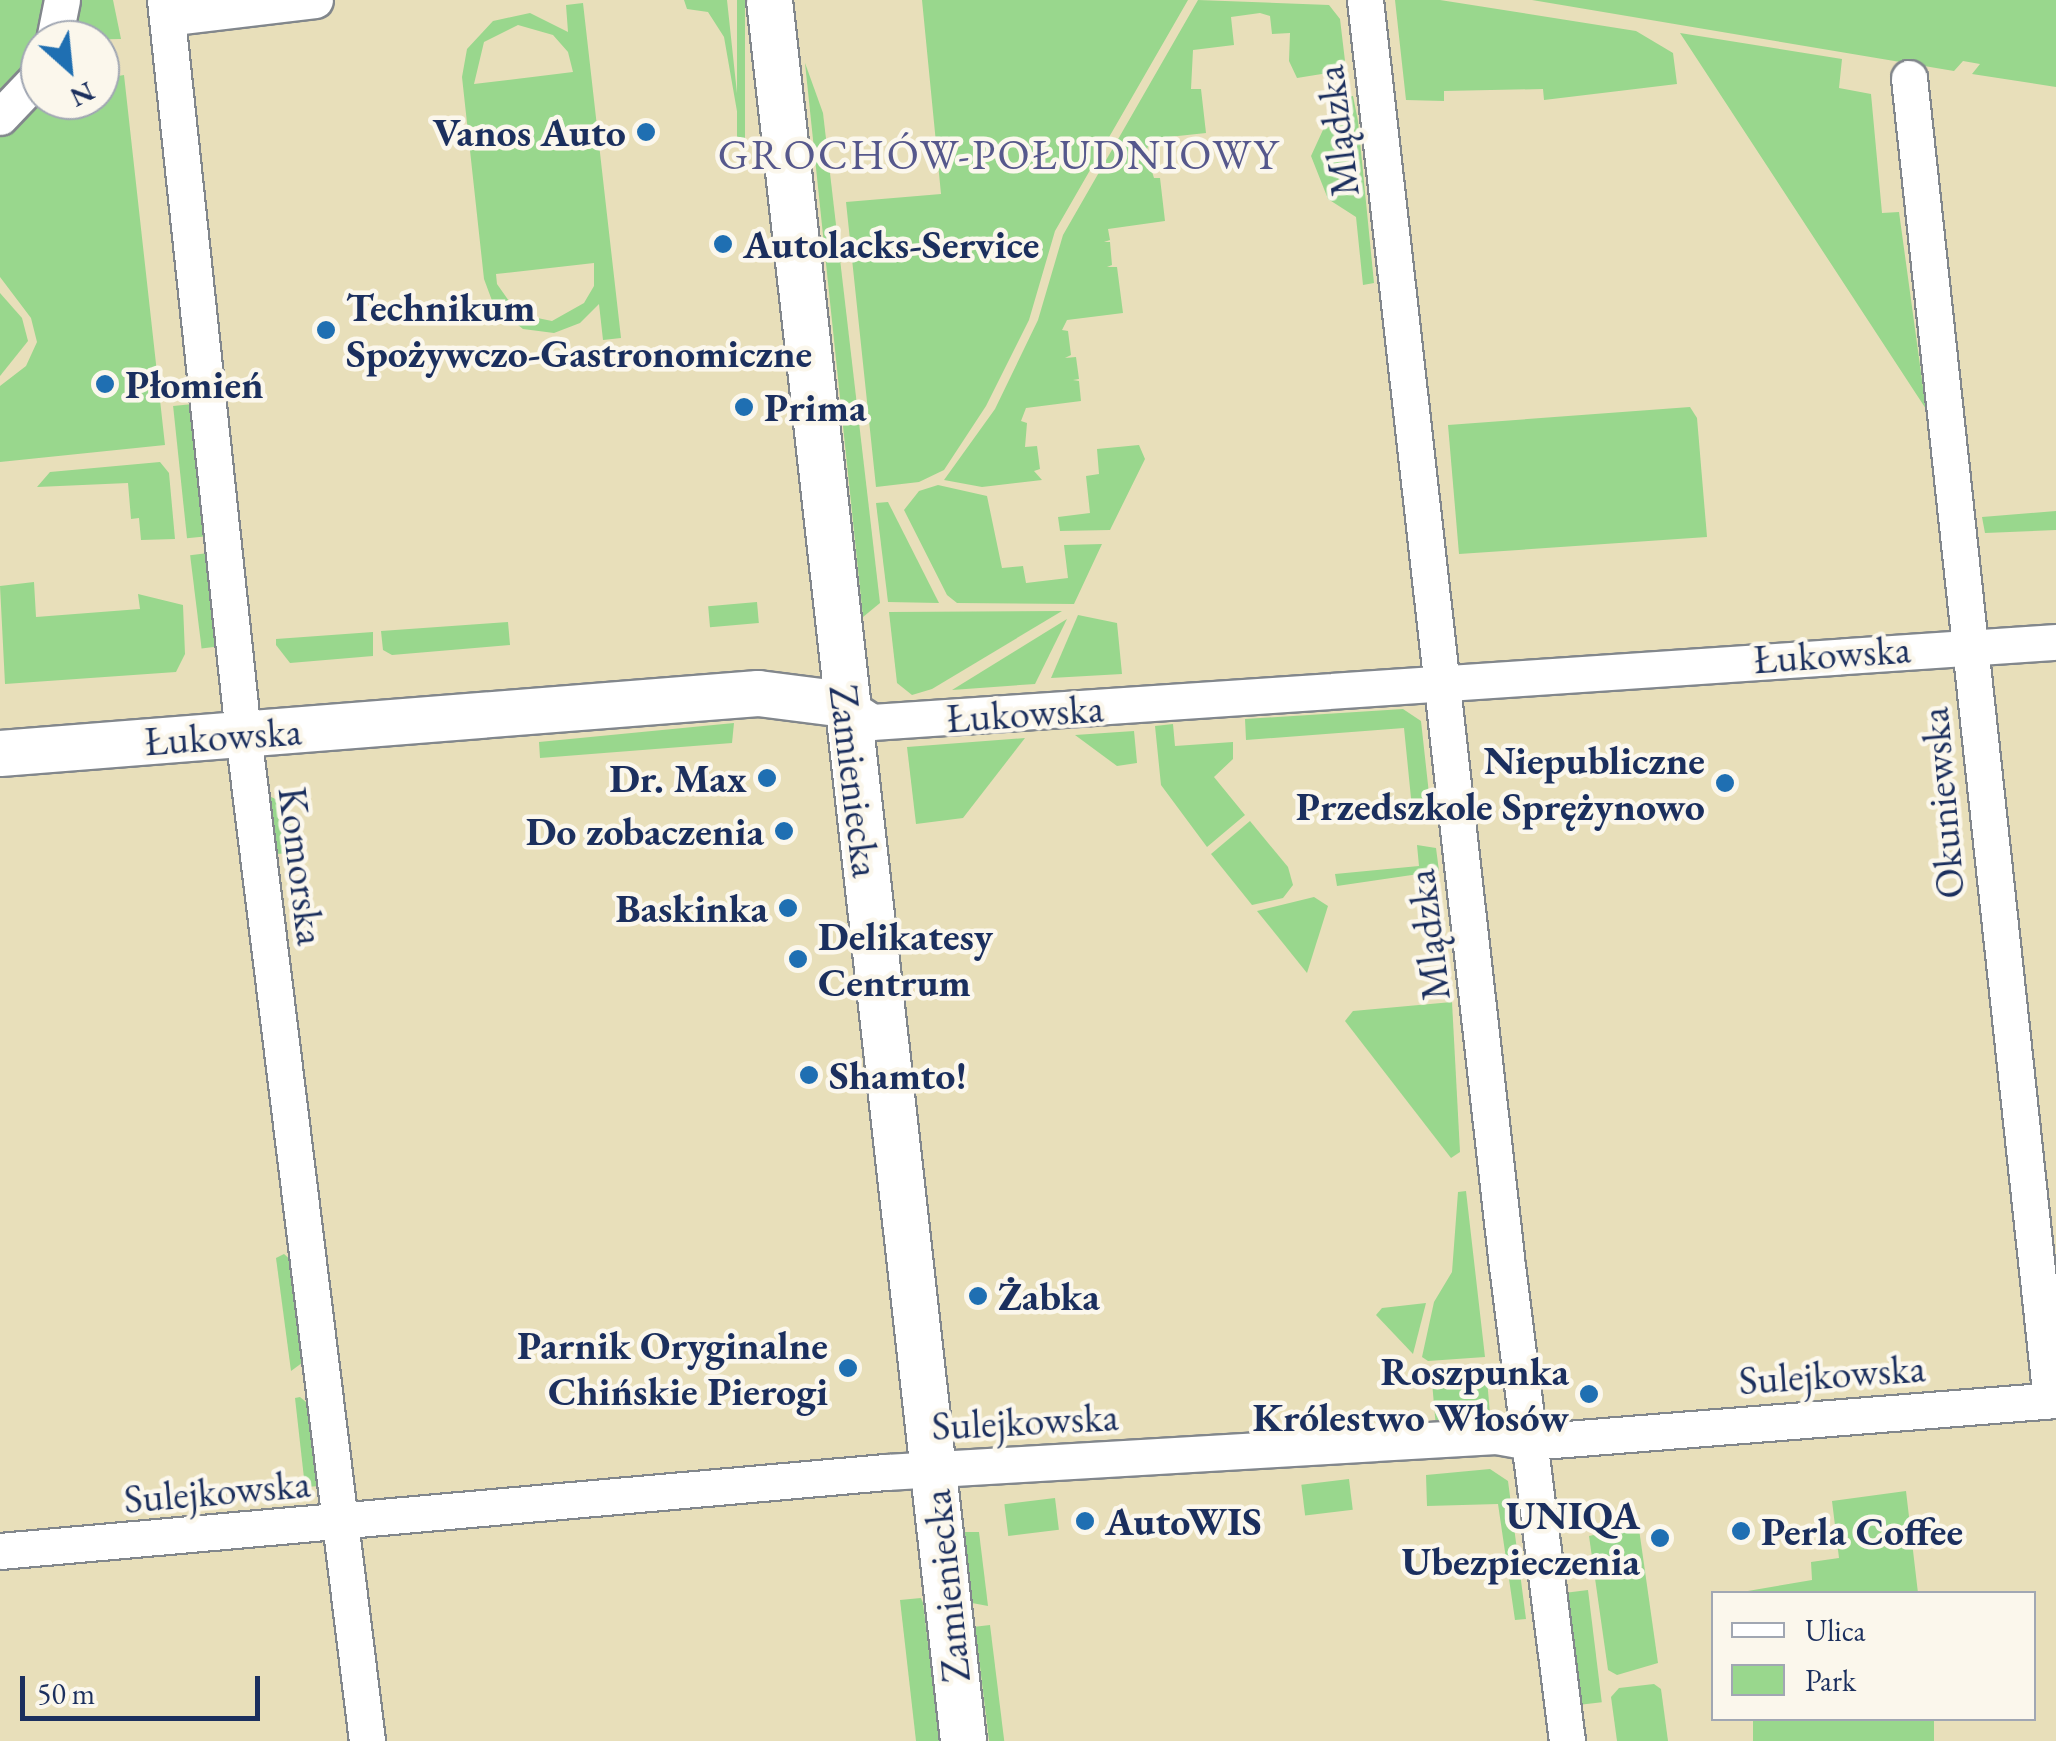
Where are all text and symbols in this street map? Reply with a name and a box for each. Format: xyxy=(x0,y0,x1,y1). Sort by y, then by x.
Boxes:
north arrow xyxy=(20,20,120,120)
street label: Mlądzka xyxy=(1305,63,1369,199)
text: N xyxy=(64,74,101,116)
place label: Vanos Auto xyxy=(432,108,626,156)
marker: Vanos Auto xyxy=(635,121,657,143)
district label: GROCHÓW-POŁUDNIOWY xyxy=(718,130,1280,180)
place label: Autolacks-Service xyxy=(743,220,1039,268)
marker: Autolacks-Service xyxy=(712,233,734,255)
place label: Technikum Spożywczo-Gastronomiczne xyxy=(346,283,812,377)
marker: Technikum Spożywczo-Gastronomiczne xyxy=(315,319,337,341)
place label: Płomień xyxy=(125,360,264,408)
marker: Płomień xyxy=(94,373,116,395)
place label: Prima xyxy=(764,383,866,431)
marker: Prima xyxy=(733,396,755,418)
street label: Łukowska xyxy=(1752,625,1912,683)
street label: Zamieniecka xyxy=(819,682,891,880)
street label: Łukowska xyxy=(945,684,1105,742)
street label: Okuniewska xyxy=(1910,705,1974,901)
street label: Łukowska xyxy=(143,707,303,765)
place label: Niepubliczne Przedszkole Sprężynowo xyxy=(1296,736,1705,830)
place label: Dr. Max xyxy=(609,754,747,802)
marker: Dr. Max xyxy=(756,767,778,789)
marker: Niepubliczne Przedszkole Sprężynowo xyxy=(1714,772,1736,794)
street label: Komorska xyxy=(268,784,336,948)
place label: Do zobaczenia xyxy=(526,807,764,855)
marker: Do zobaczenia xyxy=(773,820,795,842)
street label: Mlądzka xyxy=(1396,867,1460,1003)
place label: Baskinka xyxy=(615,884,768,932)
marker: Baskinka xyxy=(777,897,799,919)
place label: Delikatesy Centrum xyxy=(818,912,993,1006)
marker: Delikatesy Centrum xyxy=(787,948,809,970)
place label: Shamto! xyxy=(829,1051,967,1099)
marker: Shamto! xyxy=(798,1064,820,1086)
place label: Żabka xyxy=(998,1272,1100,1320)
marker: Żabka xyxy=(967,1285,989,1307)
place label: Parnik Oryginalne Chińskie Pierogi xyxy=(517,1321,828,1415)
street label: Sulejkowska xyxy=(1737,1344,1927,1404)
place label: Roszpunka Królestwo Włosów xyxy=(1253,1347,1569,1441)
marker: Parnik Oryginalne Chińskie Pierogi xyxy=(837,1357,859,1379)
marker: Roszpunka Królestwo Włosów xyxy=(1578,1383,1600,1405)
street label: Sulejkowska xyxy=(930,1392,1120,1450)
street label: Sulejkowska xyxy=(122,1459,312,1523)
street label: Zamieniecka xyxy=(912,1487,980,1685)
place label: UNIQA Ubezpieczenia xyxy=(1402,1491,1640,1585)
place label: AutoWIS xyxy=(1105,1497,1262,1545)
place label: Perla Coffee xyxy=(1761,1507,1963,1555)
marker: AutoWIS xyxy=(1074,1510,1096,1532)
marker: Perla Coffee xyxy=(1730,1520,1752,1542)
marker: UNIQA Ubezpieczenia xyxy=(1649,1527,1671,1549)
legend xyxy=(1711,1591,2036,1721)
text: Ulica xyxy=(1805,1611,1865,1650)
scale bar xyxy=(25,1656,265,1718)
text: Park xyxy=(1805,1661,1856,1700)
text: 50 m xyxy=(37,1674,95,1713)

